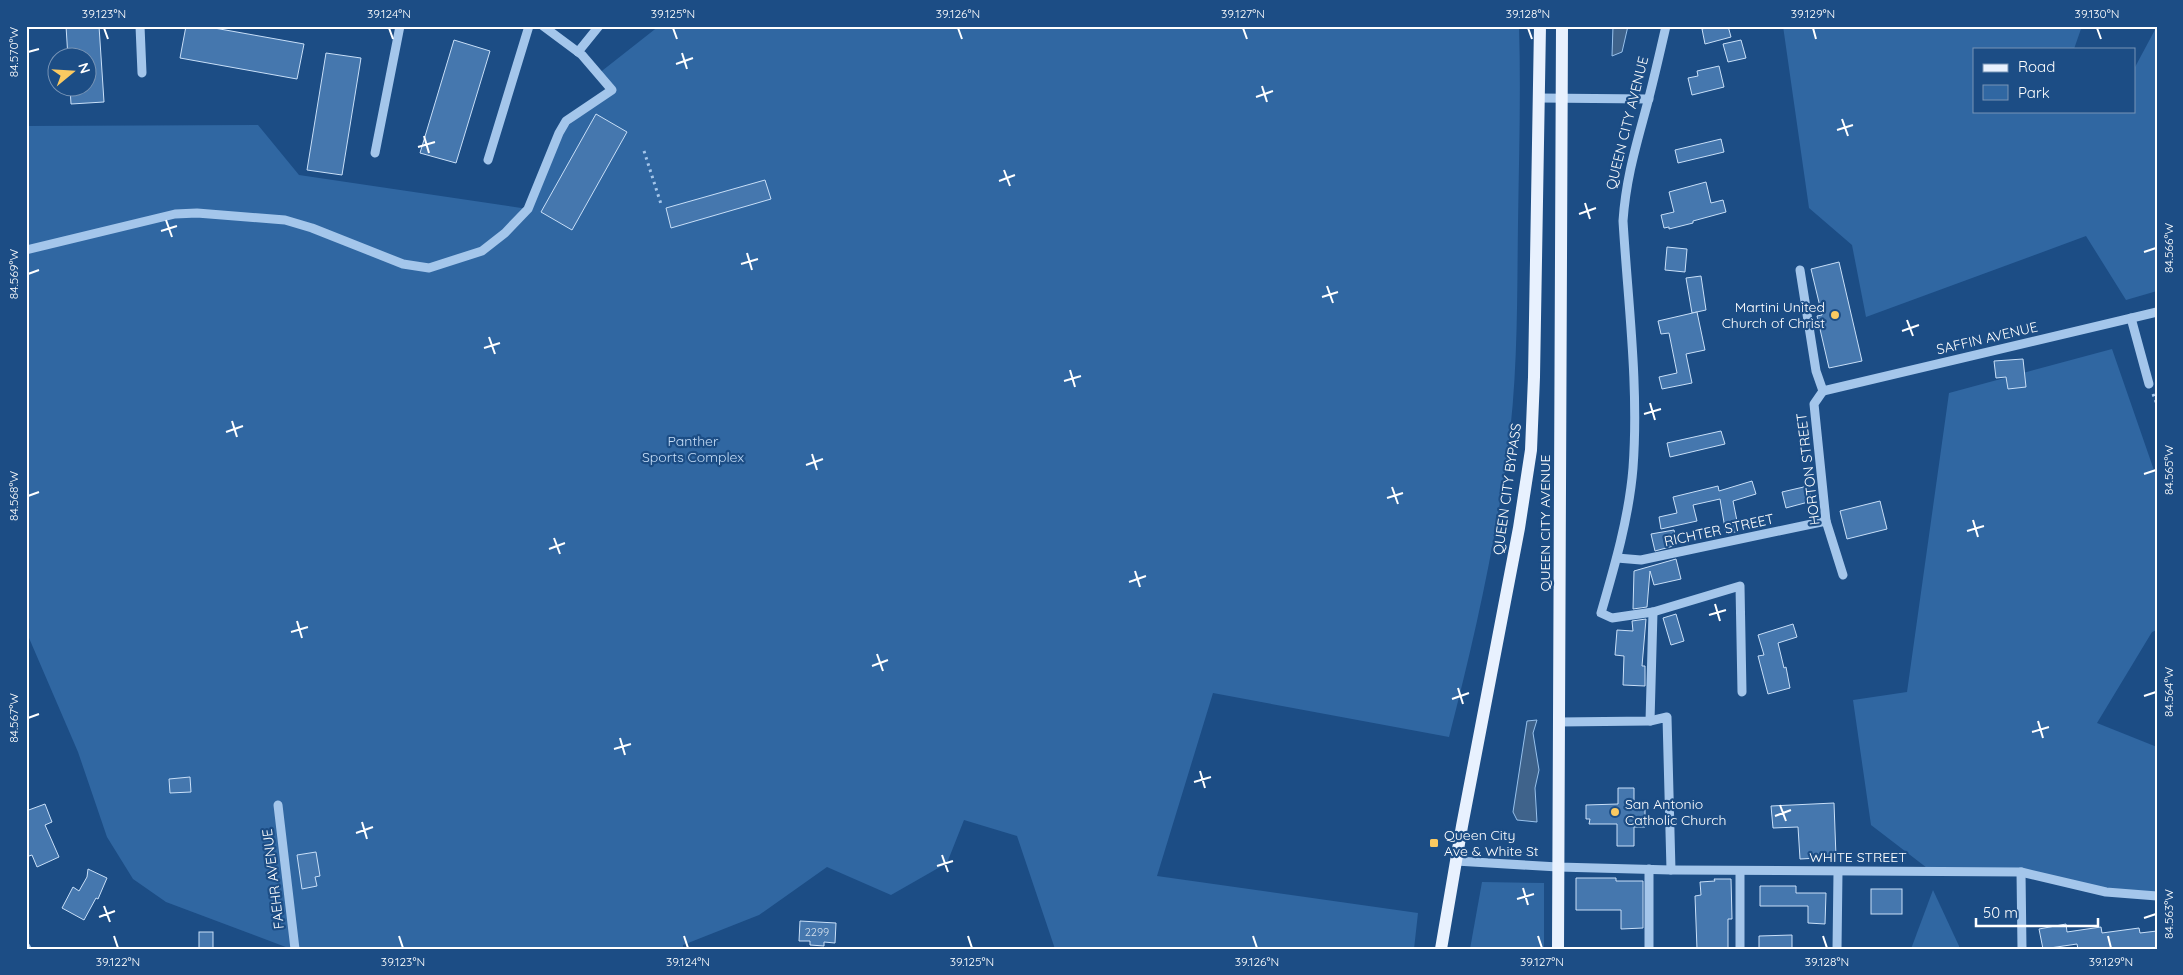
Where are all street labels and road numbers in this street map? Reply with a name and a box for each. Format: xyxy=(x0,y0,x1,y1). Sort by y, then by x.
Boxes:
street label: QUEEN CITY AVENUE xyxy=(1602,54,1652,192)
street label: SAFFIN AVENUE xyxy=(1935,318,2039,358)
street label: HORTON STREET xyxy=(1792,412,1824,526)
street label: QUEEN CITY BYPASS xyxy=(1489,422,1525,556)
street label: QUEEN CITY AVENUE xyxy=(1536,455,1554,591)
street label: RICHTER STREET xyxy=(1662,510,1776,550)
street label: FAEHR AVENUE xyxy=(258,828,288,930)
street label: WHITE STREET xyxy=(1809,848,1907,866)

